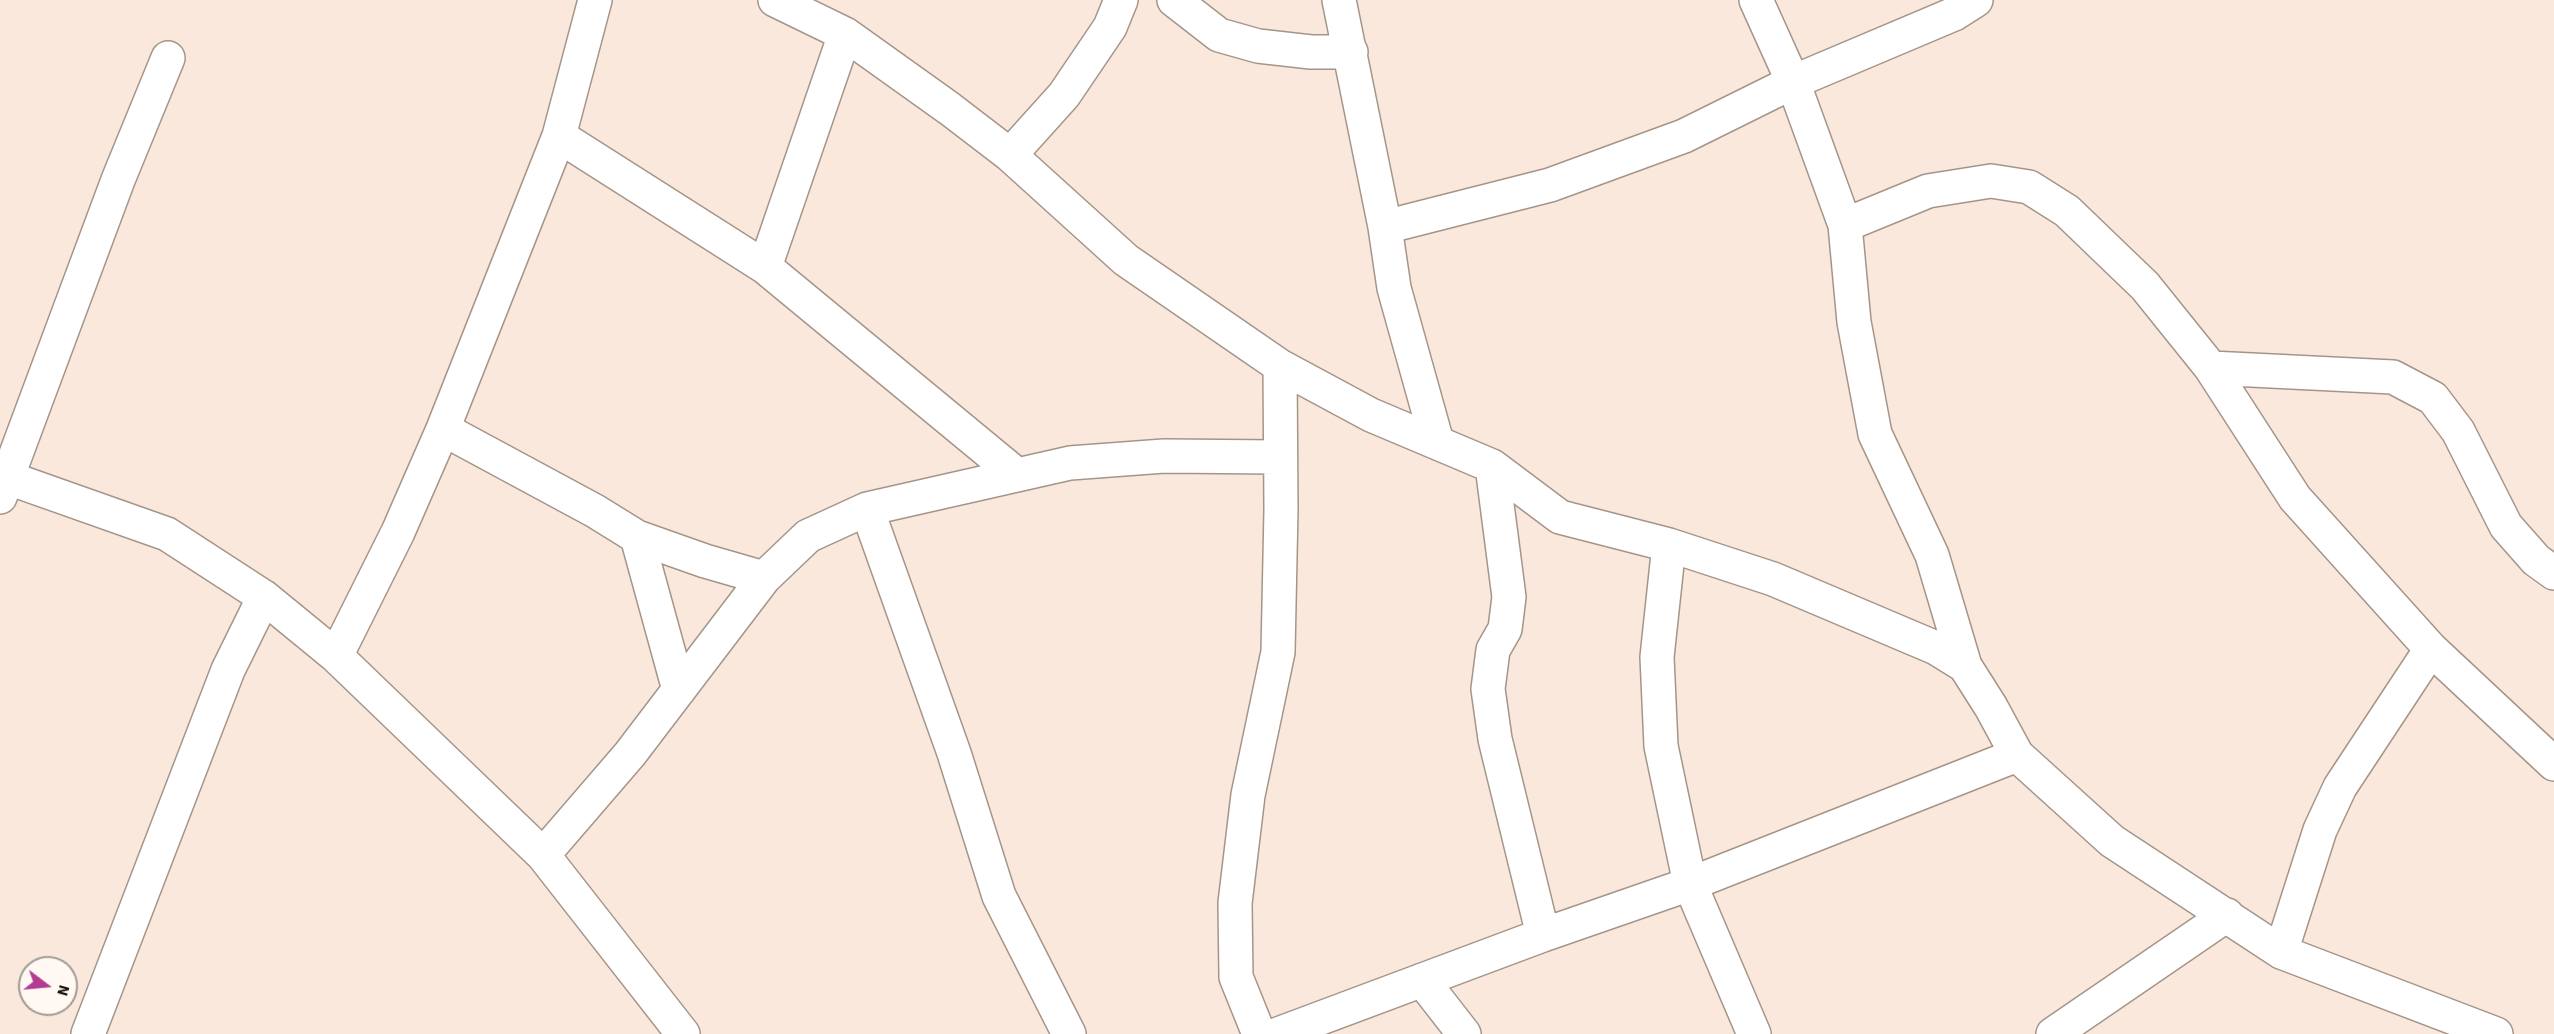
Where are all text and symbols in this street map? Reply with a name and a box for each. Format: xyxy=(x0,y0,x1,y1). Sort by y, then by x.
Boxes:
north arrow xyxy=(18,956,78,1016)
text: N xyxy=(51,982,75,999)

